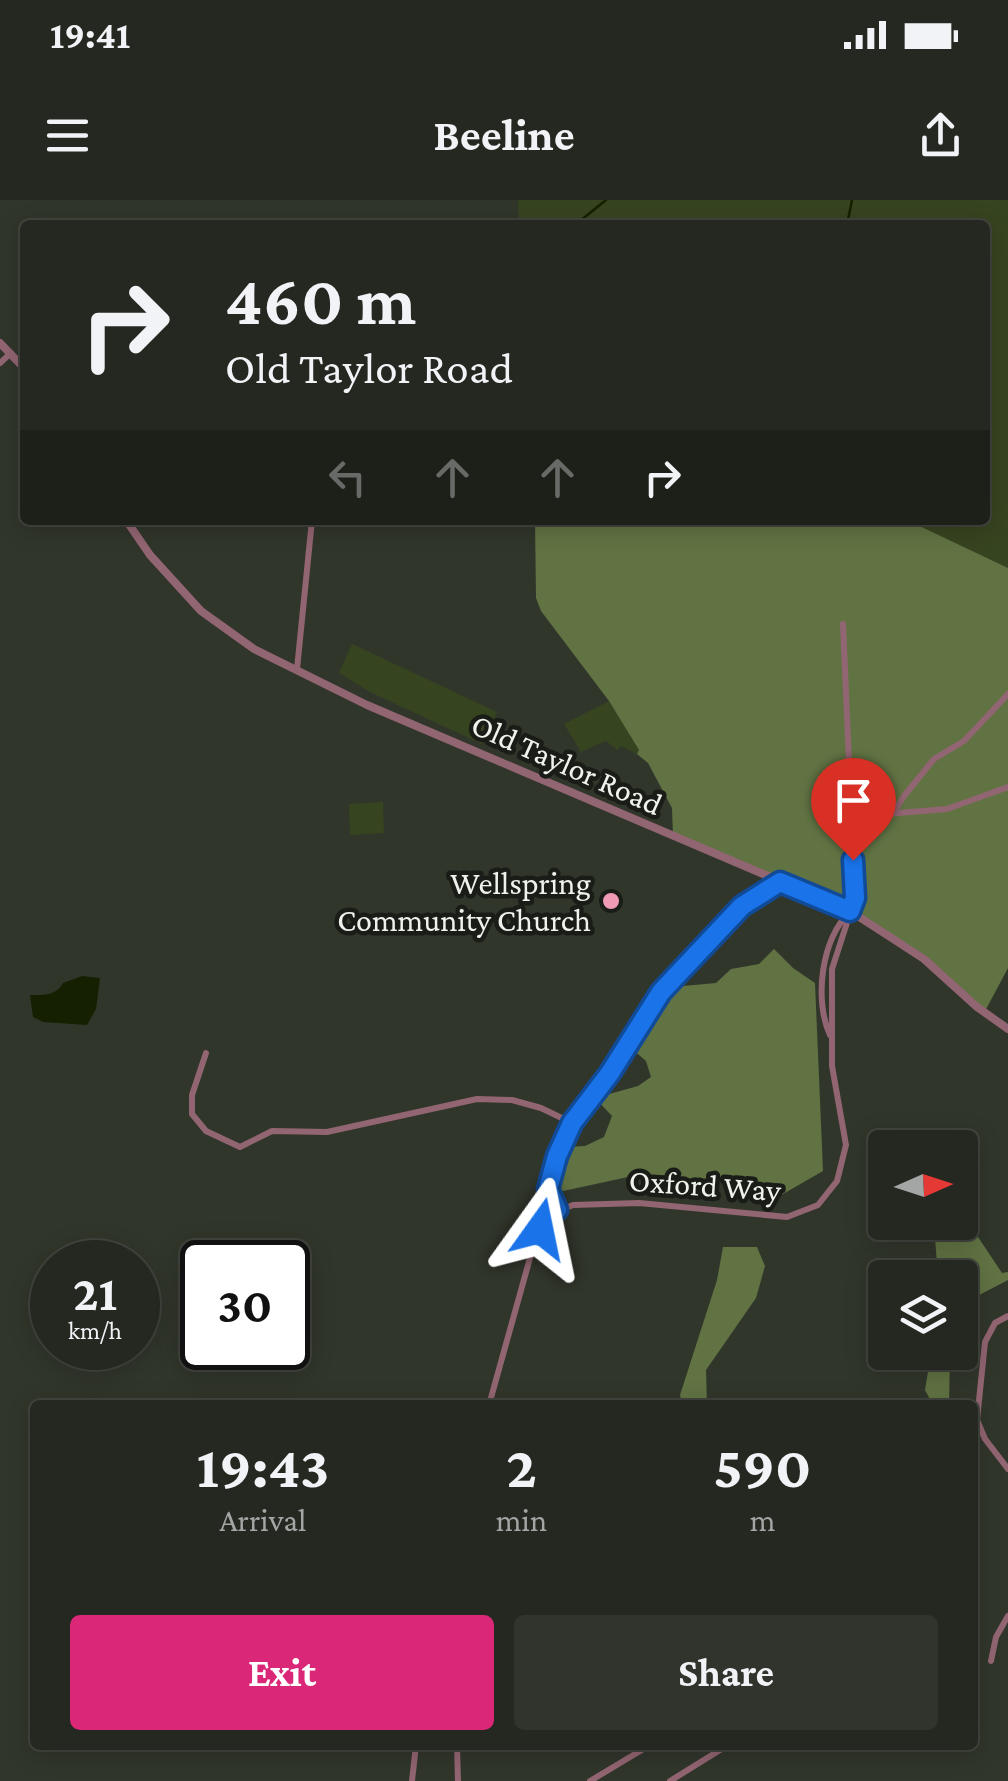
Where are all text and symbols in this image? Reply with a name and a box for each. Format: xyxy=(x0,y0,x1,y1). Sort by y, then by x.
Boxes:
text: 19:41 xyxy=(50,14,130,56)
icon: menu xyxy=(40,108,95,163)
icon: share xyxy=(913,108,968,163)
text: Beeline xyxy=(433,110,575,160)
icon: right xyxy=(60,260,190,390)
text: 460 m xyxy=(225,261,416,339)
text: Old Taylor Road xyxy=(225,343,513,393)
icon: left xyxy=(320,450,375,505)
icon: ahead xyxy=(425,450,480,505)
icon: ahead xyxy=(530,450,585,505)
icon: right xyxy=(635,450,690,505)
street label: Old Taylor Road xyxy=(466,706,668,822)
pin xyxy=(811,758,896,861)
icon: arrive xyxy=(826,773,881,828)
place label: Wellspring Community Church xyxy=(337,865,591,938)
marker: Wellspring Community Church xyxy=(600,890,622,912)
north arrow xyxy=(868,1130,978,1240)
map controls xyxy=(868,1130,978,1370)
street label: Oxford Way xyxy=(628,1162,783,1208)
position arrow xyxy=(488,1177,592,1281)
speed limit sign: 30 xyxy=(180,1240,310,1370)
button: layers xyxy=(868,1260,978,1370)
text: 21 xyxy=(73,1265,117,1321)
text: km/h xyxy=(68,1317,122,1344)
text: 19:43 xyxy=(196,1433,329,1500)
text: 2 xyxy=(506,1433,537,1500)
text: 590 xyxy=(714,1433,812,1500)
text: Arrival xyxy=(219,1502,306,1538)
text: min xyxy=(496,1502,547,1538)
text: m xyxy=(750,1502,775,1538)
button: Exit xyxy=(70,1615,494,1730)
button: Share xyxy=(514,1615,938,1730)

